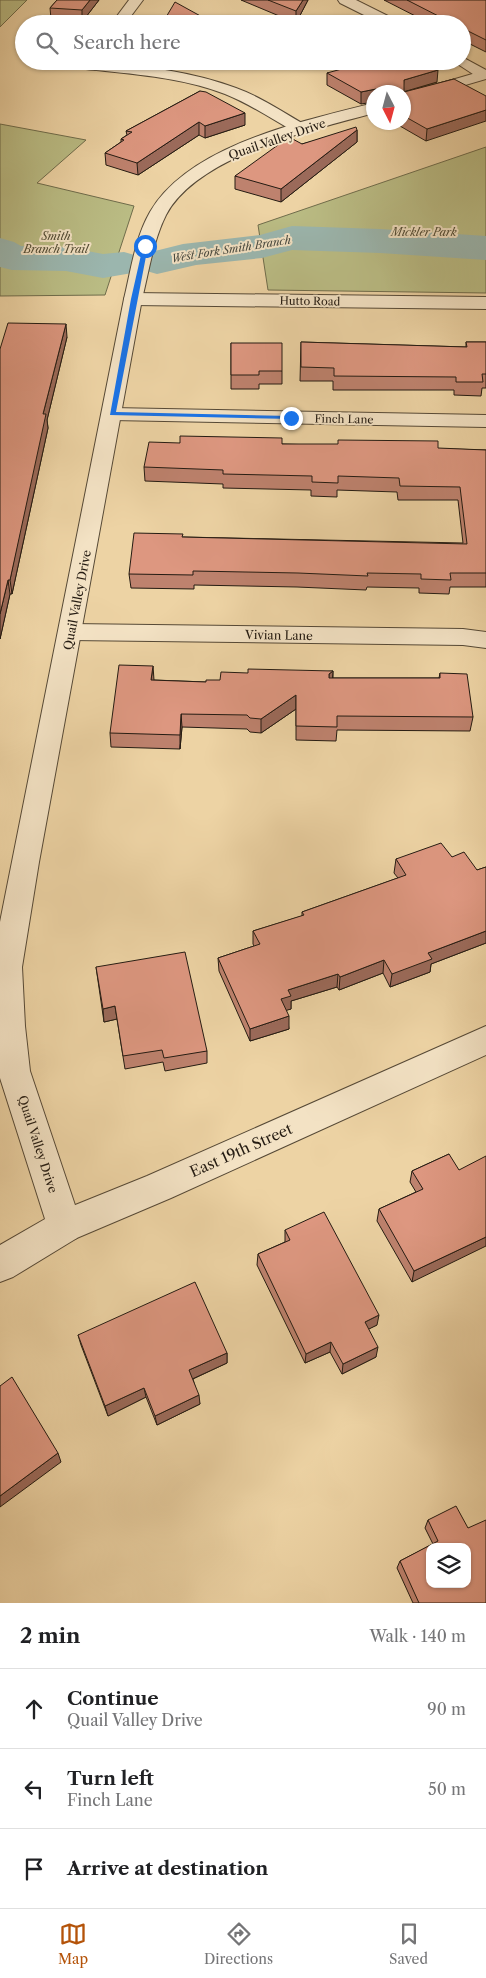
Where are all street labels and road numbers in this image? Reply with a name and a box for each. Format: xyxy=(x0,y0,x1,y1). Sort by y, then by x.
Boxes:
street label: Quail Valley Drive xyxy=(226,115,328,163)
street label: Hutto Road xyxy=(280,293,341,309)
street label: Finch Lane xyxy=(314,411,374,427)
street label: Quail Valley Drive xyxy=(60,548,94,651)
street label: Vivian Lane xyxy=(244,627,313,643)
street label: Quail Valley Drive xyxy=(15,1093,61,1195)
street label: East 19th Street xyxy=(187,1119,296,1181)

